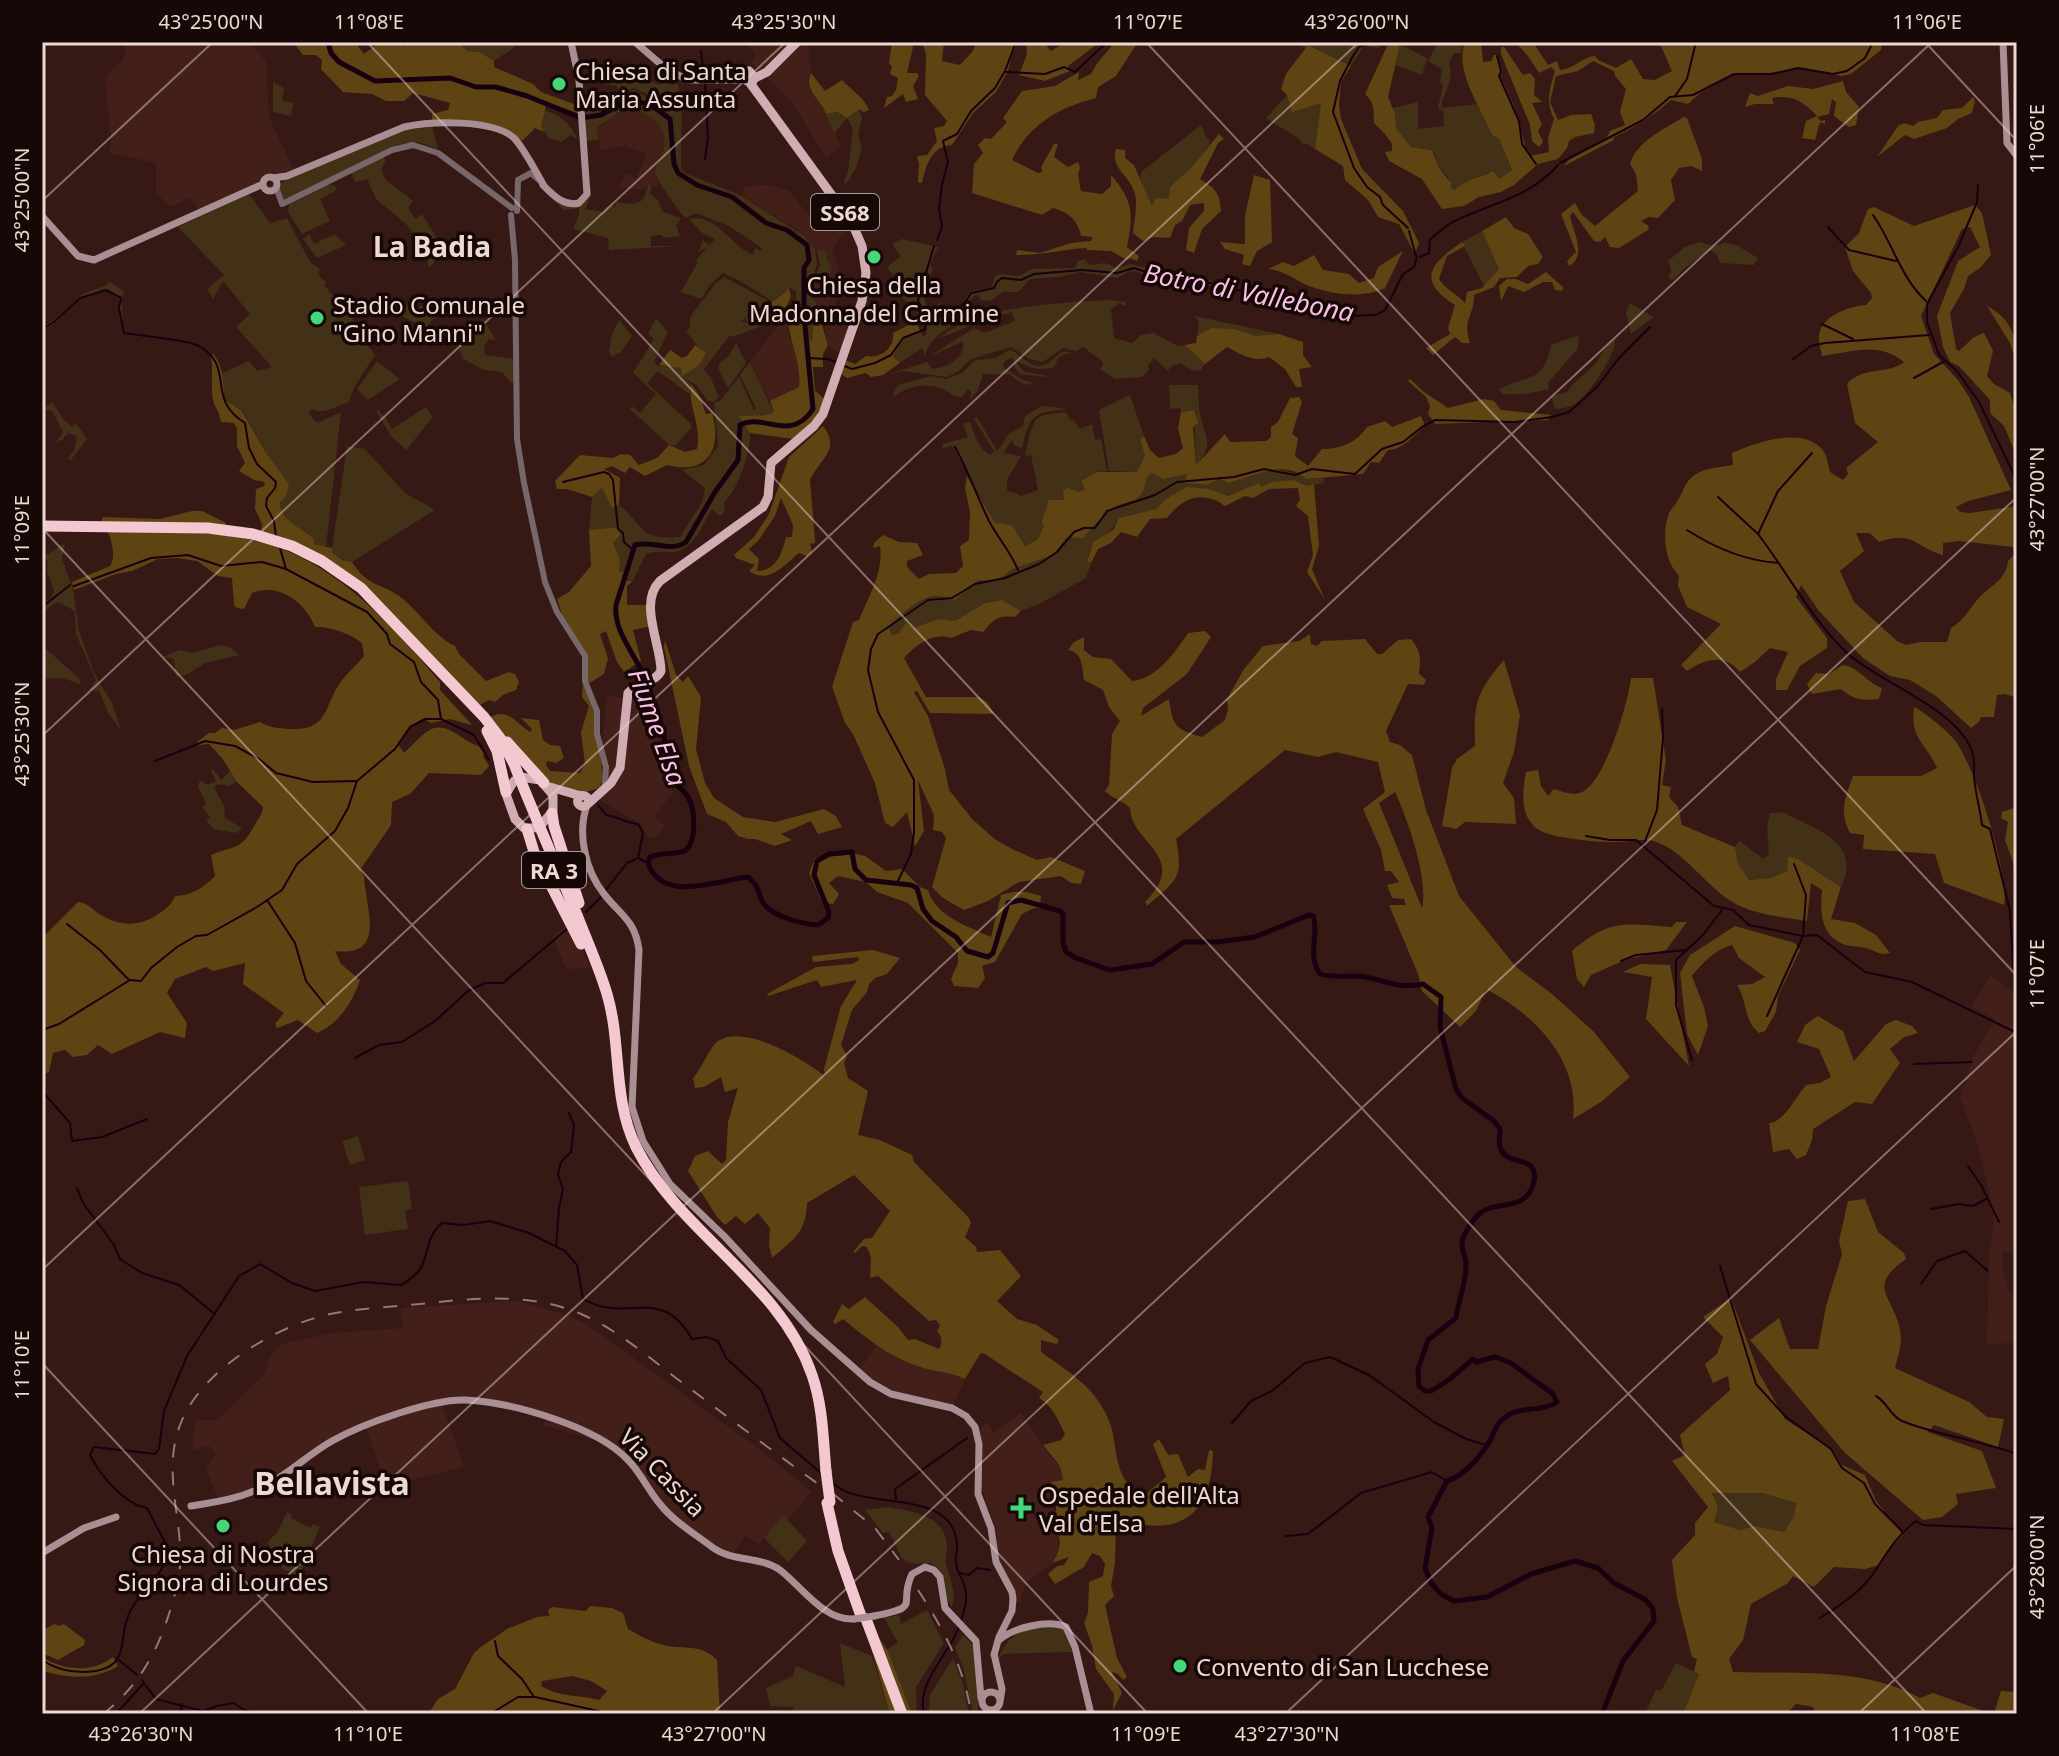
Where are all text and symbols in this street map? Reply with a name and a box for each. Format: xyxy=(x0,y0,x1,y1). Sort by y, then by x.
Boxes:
text: 43°25'00"N xyxy=(158,8,264,35)
text: 11°08'E xyxy=(334,8,404,35)
text: 43°25'30"N xyxy=(731,8,837,35)
text: 11°07'E xyxy=(1113,8,1183,35)
text: 43°26'00"N xyxy=(1304,8,1410,35)
text: 11°06'E xyxy=(1892,8,1962,35)
place label: Chiesa di Santa Maria Assunta xyxy=(575,54,747,115)
marker: Chiesa di Santa Maria Assunta xyxy=(550,75,568,93)
text: 11°06'E xyxy=(2023,104,2050,174)
text: 43°25'00"N xyxy=(8,147,35,253)
road number: SS68 xyxy=(811,194,879,230)
district label: La Badia xyxy=(373,227,491,265)
marker: Chiesa della Madonna del Carmine xyxy=(865,248,883,266)
water label: Botro di Vallebona xyxy=(1141,254,1357,330)
place label: Chiesa della Madonna del Carmine xyxy=(749,268,999,329)
place label: Stadio Comunale "Gino Manni" xyxy=(333,288,525,349)
marker: Stadio Comunale "Gino Manni" xyxy=(308,309,326,327)
text: 43°27'00"N xyxy=(2023,446,2050,552)
text: 11°09'E xyxy=(8,495,35,565)
water label: Fiume Elsa xyxy=(620,663,696,791)
text: 43°25'30"N xyxy=(8,681,35,787)
road number: RA 3 xyxy=(522,852,586,888)
text: 11°07'E xyxy=(2023,939,2050,1009)
text: 11°10'E xyxy=(8,1330,35,1400)
street label: Via Cassia xyxy=(612,1420,714,1524)
district label: Bellavista xyxy=(254,1461,410,1504)
place label: Ospedale dell'Alta Val d'Elsa xyxy=(1039,1478,1240,1539)
marker: Ospedale dell'Alta Val d'Elsa xyxy=(1010,1497,1032,1519)
text: 43°28'00"N xyxy=(2023,1514,2050,1620)
marker: Chiesa di Nostra Signora di Lourdes xyxy=(214,1517,232,1535)
place label: Chiesa di Nostra Signora di Lourdes xyxy=(118,1537,328,1598)
place label: Convento di San Lucchese xyxy=(1196,1650,1489,1683)
marker: Convento di San Lucchese xyxy=(1171,1657,1189,1675)
text: 43°26'30"N xyxy=(88,1720,194,1747)
text: 11°10'E xyxy=(333,1720,403,1747)
text: 43°27'00"N xyxy=(661,1720,767,1747)
text: 11°09'E xyxy=(1111,1720,1181,1747)
text: 43°27'30"N xyxy=(1234,1720,1340,1747)
text: 11°08'E xyxy=(1890,1720,1960,1747)

